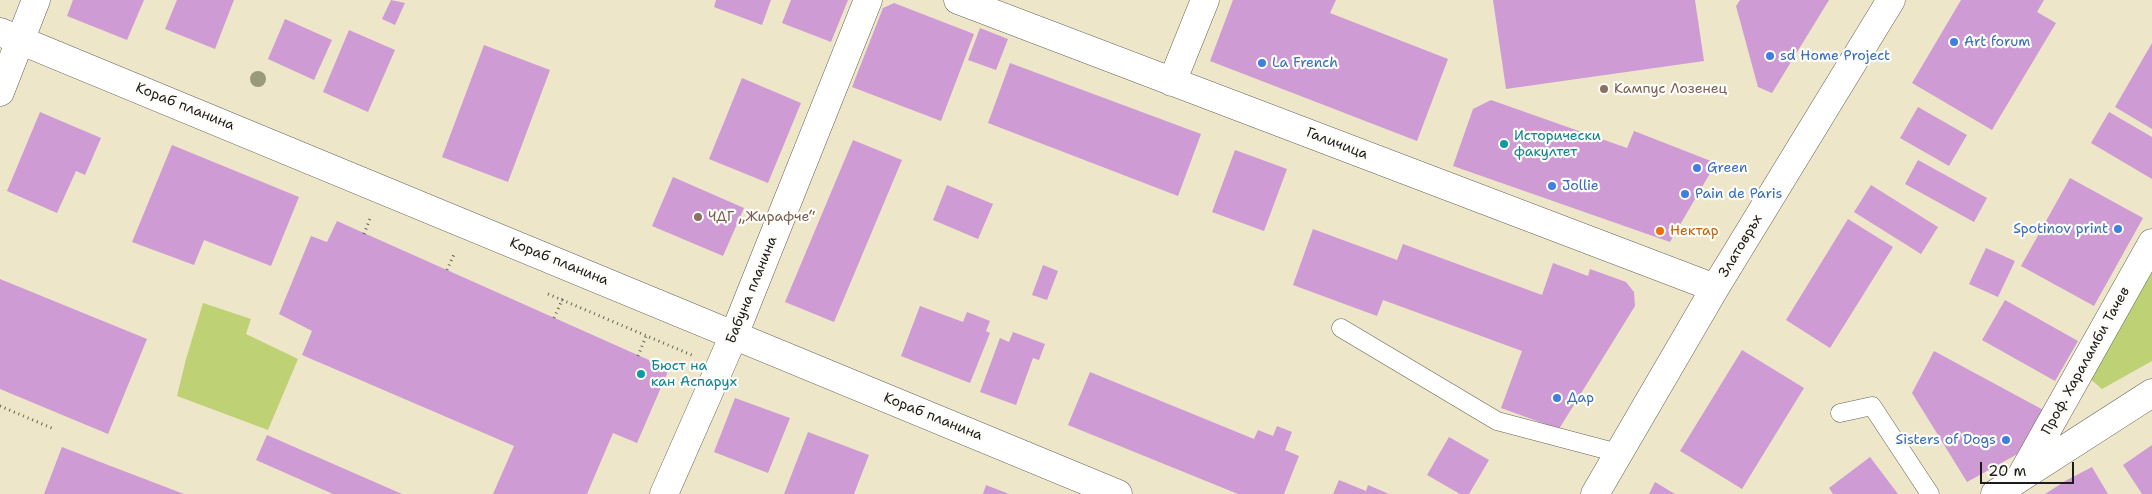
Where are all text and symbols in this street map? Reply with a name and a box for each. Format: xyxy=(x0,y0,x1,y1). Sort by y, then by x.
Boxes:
place label: Art forum xyxy=(1964,34,2030,50)
marker: Art forum xyxy=(1948,36,1960,48)
place label: sd Home Project xyxy=(1780,48,1890,64)
marker: sd Home Project xyxy=(1764,50,1776,62)
place label: La French xyxy=(1272,55,1338,71)
marker: La French xyxy=(1256,57,1268,69)
street label: Кораб планина xyxy=(133,79,237,135)
place label: Кампус Лозенец xyxy=(1614,81,1727,97)
marker: Кампус Лозенец xyxy=(1598,83,1610,95)
street label: Галичица xyxy=(1304,125,1370,163)
place label: Исторически факултет xyxy=(1514,128,1601,160)
marker: Исторически факултет xyxy=(1498,138,1510,150)
place label: Green xyxy=(1707,160,1748,176)
marker: Green xyxy=(1691,162,1703,174)
place label: Jollie xyxy=(1562,178,1599,194)
marker: Jollie xyxy=(1546,180,1558,192)
place label: Pain de Paris xyxy=(1695,186,1782,202)
marker: Pain de Paris xyxy=(1679,188,1691,200)
place label: ЧДГ „Жирафче“ xyxy=(708,209,815,225)
marker: ЧДГ „Жирафче“ xyxy=(692,211,704,223)
street label: Златовръх xyxy=(1716,212,1766,280)
place label: Spotinov print xyxy=(2013,221,2108,237)
place label: Нектар xyxy=(1670,223,1719,239)
marker: Spotinov print xyxy=(2112,223,2124,235)
marker: Нектар xyxy=(1654,225,1666,237)
street label: Кораб планина xyxy=(507,234,611,290)
street label: Бабуна планина xyxy=(723,234,781,346)
street label: Проф. Хараламби Тачев xyxy=(2038,284,2134,438)
place label: Бюст на кан Аспарух xyxy=(651,358,737,391)
marker: Бюст на кан Аспарух xyxy=(635,368,647,380)
street label: Кораб планина xyxy=(881,389,985,445)
place label: Дар xyxy=(1567,390,1594,406)
marker: Дар xyxy=(1551,392,1563,404)
place label: Sisters of Dogs xyxy=(1895,432,1996,448)
marker: Sisters of Dogs xyxy=(2000,434,2012,446)
scale bar xyxy=(1982,452,2076,484)
text: 20 m xyxy=(1988,461,2027,481)

